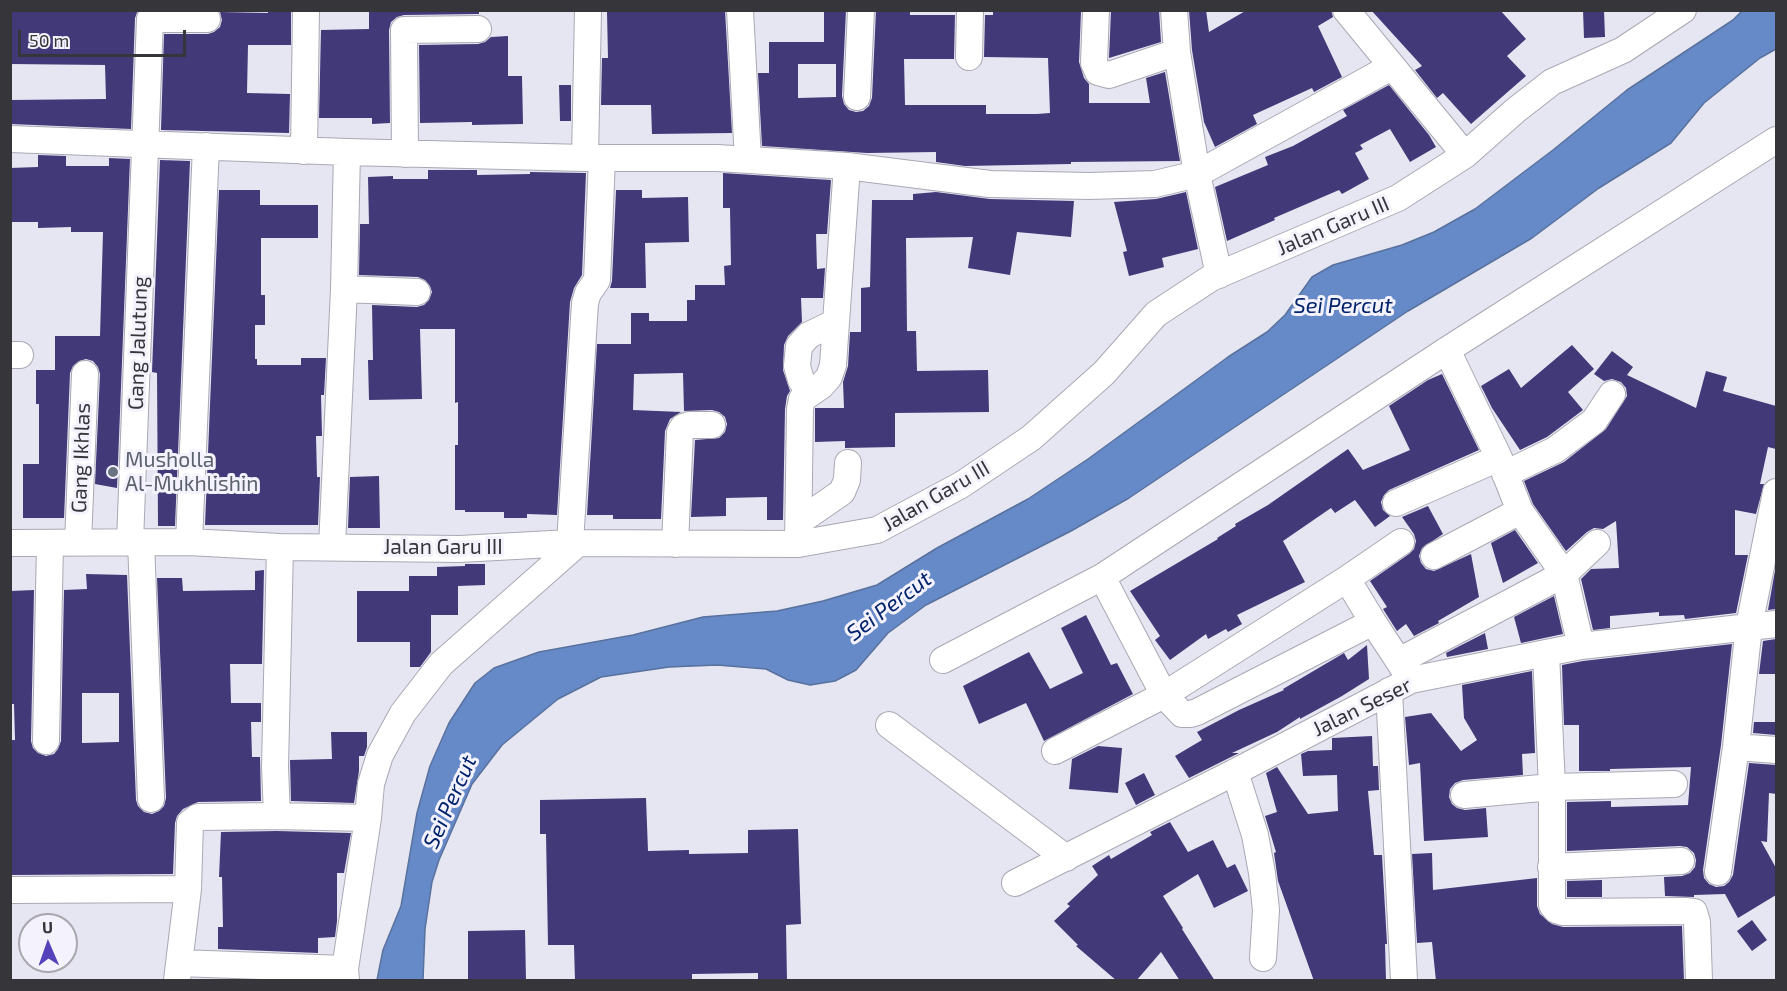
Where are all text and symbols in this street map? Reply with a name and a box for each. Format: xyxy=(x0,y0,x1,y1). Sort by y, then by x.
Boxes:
scale bar xyxy=(21,18,189,56)
text: 50 m xyxy=(29,29,69,51)
street label: Jalan Garu III xyxy=(1273,191,1393,261)
street label: Gang Jalutung xyxy=(123,276,153,410)
water label: Sei Percut xyxy=(1293,293,1393,319)
street label: Gang Ikhlas xyxy=(66,403,96,513)
place label: Musholla Al-Mukhlishin xyxy=(125,447,258,497)
street label: Jalan Garu III xyxy=(878,455,994,537)
marker: Musholla Al-Mukhlishin xyxy=(106,465,120,479)
street label: Jalan Garu III xyxy=(383,534,503,560)
water label: Sei Percut xyxy=(841,566,937,646)
street label: Jalan Seser xyxy=(1309,672,1415,742)
water label: Sei Percut xyxy=(418,751,482,853)
north arrow xyxy=(18,913,78,973)
text: U xyxy=(42,917,53,936)

